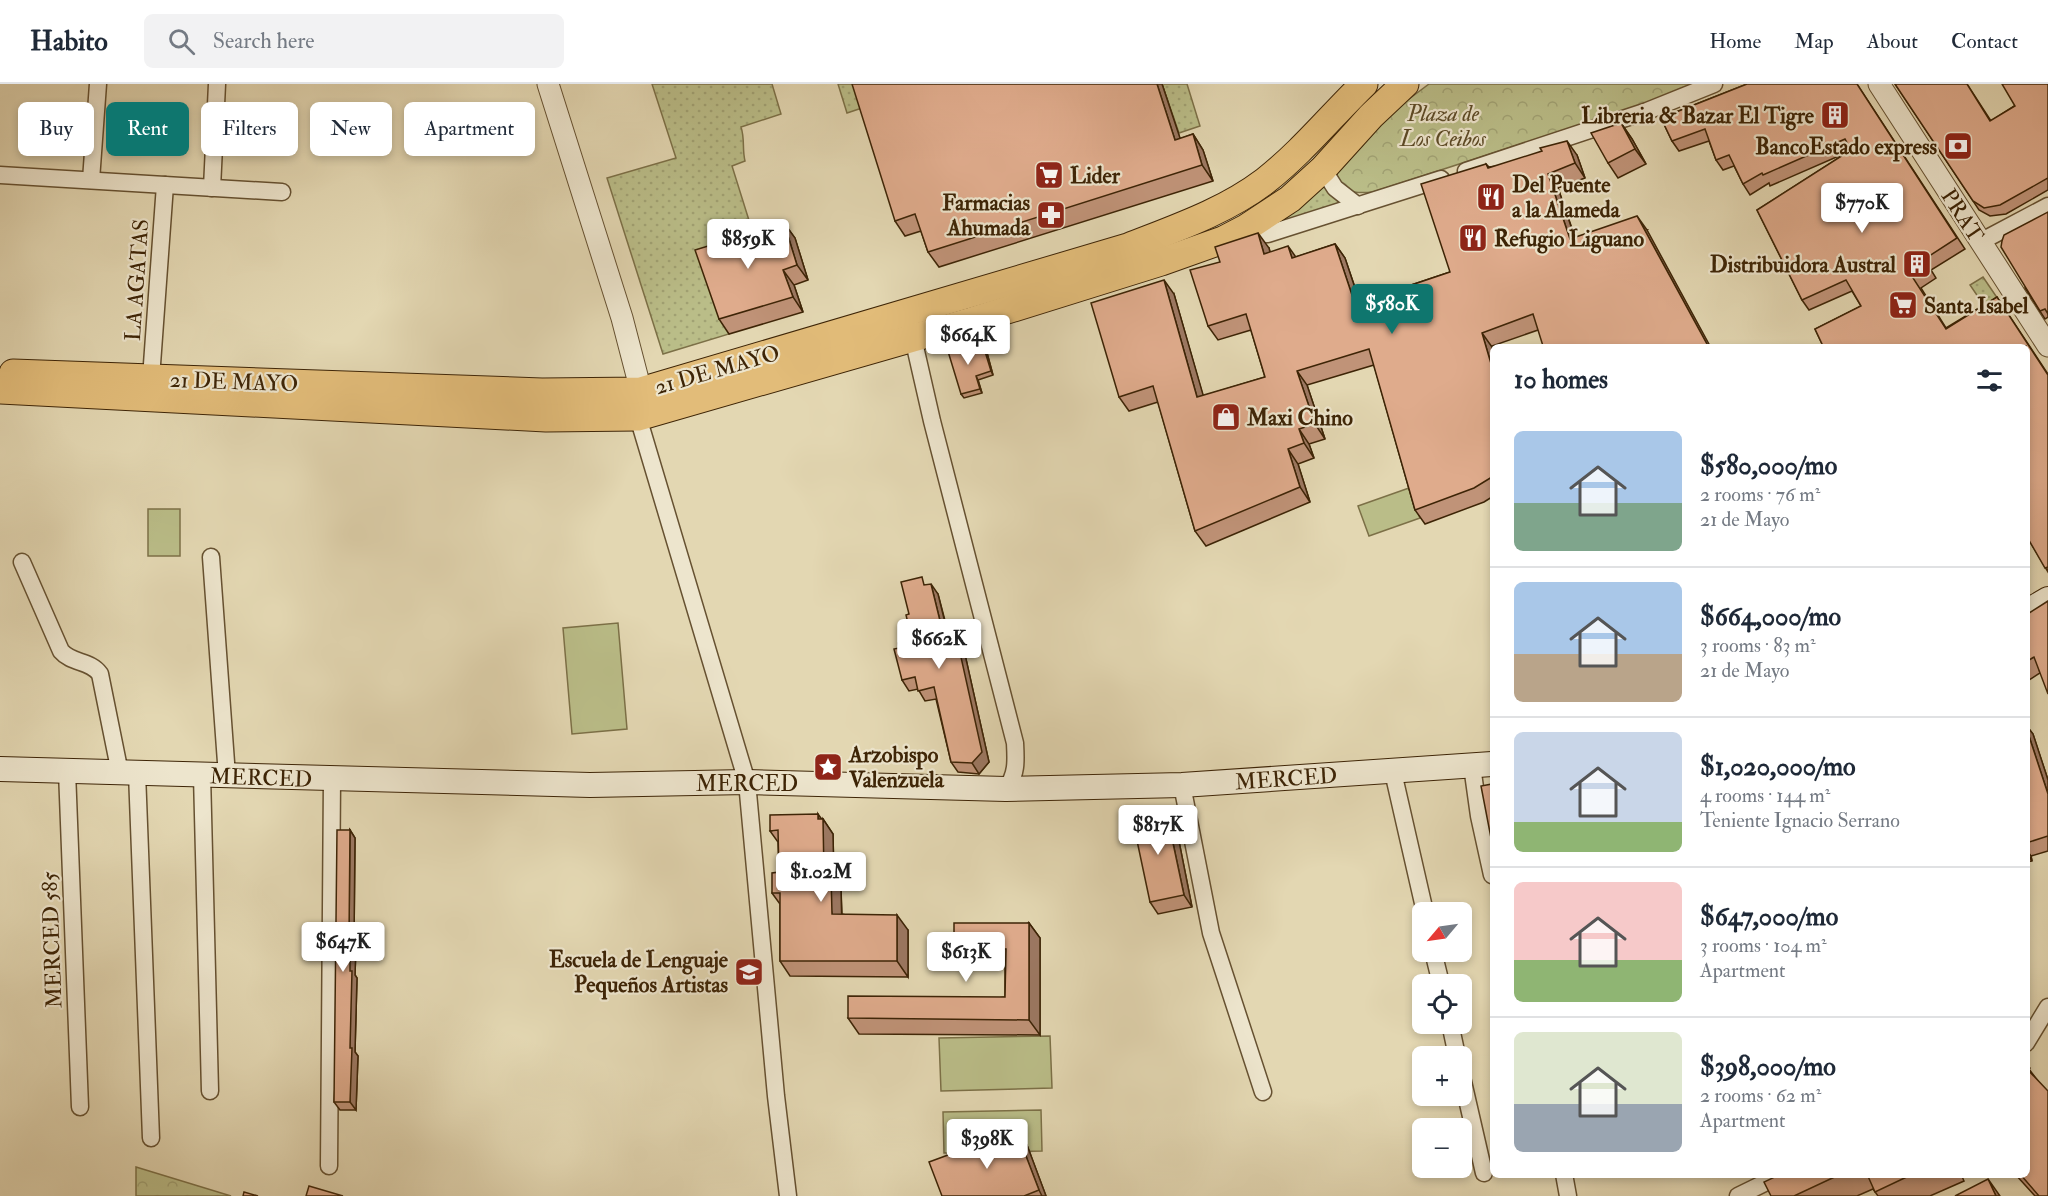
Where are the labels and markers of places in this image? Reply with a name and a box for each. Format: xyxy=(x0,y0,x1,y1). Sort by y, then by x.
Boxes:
building icon: Libreria & Bazar El Tigre xyxy=(1819,99,1851,131)
place label: Libreria & Bazar El Tigre xyxy=(1581,102,1815,131)
bank icon: BancoEstado express xyxy=(1942,130,1974,162)
place label: BancoEstado express xyxy=(1755,133,1937,162)
supermarket icon: Lider xyxy=(1033,159,1065,191)
place label: Lider xyxy=(1070,162,1121,190)
place label: Del Puente a la Alameda xyxy=(1512,171,1621,224)
restaurant icon: Del Puente a la Alameda xyxy=(1475,181,1507,213)
pin: $770K xyxy=(1820,183,1904,234)
place label: Farmacias Ahumada xyxy=(942,189,1031,242)
pharmacy icon: Farmacias Ahumada xyxy=(1035,199,1067,231)
pin: $859K xyxy=(706,219,790,270)
restaurant icon: Refugio Liguano xyxy=(1457,222,1489,254)
place label: Refugio Liguano xyxy=(1494,225,1645,254)
building icon: Distribuidora Austral xyxy=(1901,248,1933,280)
place label: Distribuidora Austral xyxy=(1710,251,1896,279)
pin: $580K xyxy=(1350,284,1434,335)
supermarket icon: Santa Isabel xyxy=(1887,289,1919,321)
place label: Santa Isabel xyxy=(1924,292,2029,320)
pin: $664K xyxy=(926,315,1010,366)
shop icon: Maxi Chino xyxy=(1210,401,1242,433)
place label: Maxi Chino xyxy=(1246,404,1353,432)
pin: $662K xyxy=(897,619,981,670)
place label: Arzobispo Valenzuela xyxy=(848,741,945,794)
place icon: Arzobispo Valenzuela xyxy=(812,751,844,783)
pin: $817K xyxy=(1116,805,1200,856)
pin: $1.02M xyxy=(772,852,870,903)
pin: $647K xyxy=(301,922,385,973)
pin: $613K xyxy=(924,932,1008,983)
place label: Escuela de Lenguaje Pequeños Artistas xyxy=(549,946,729,1000)
school or university icon: Escuela de Lenguaje Pequeños Artistas xyxy=(733,956,765,988)
pin: $398K xyxy=(945,1119,1029,1170)

